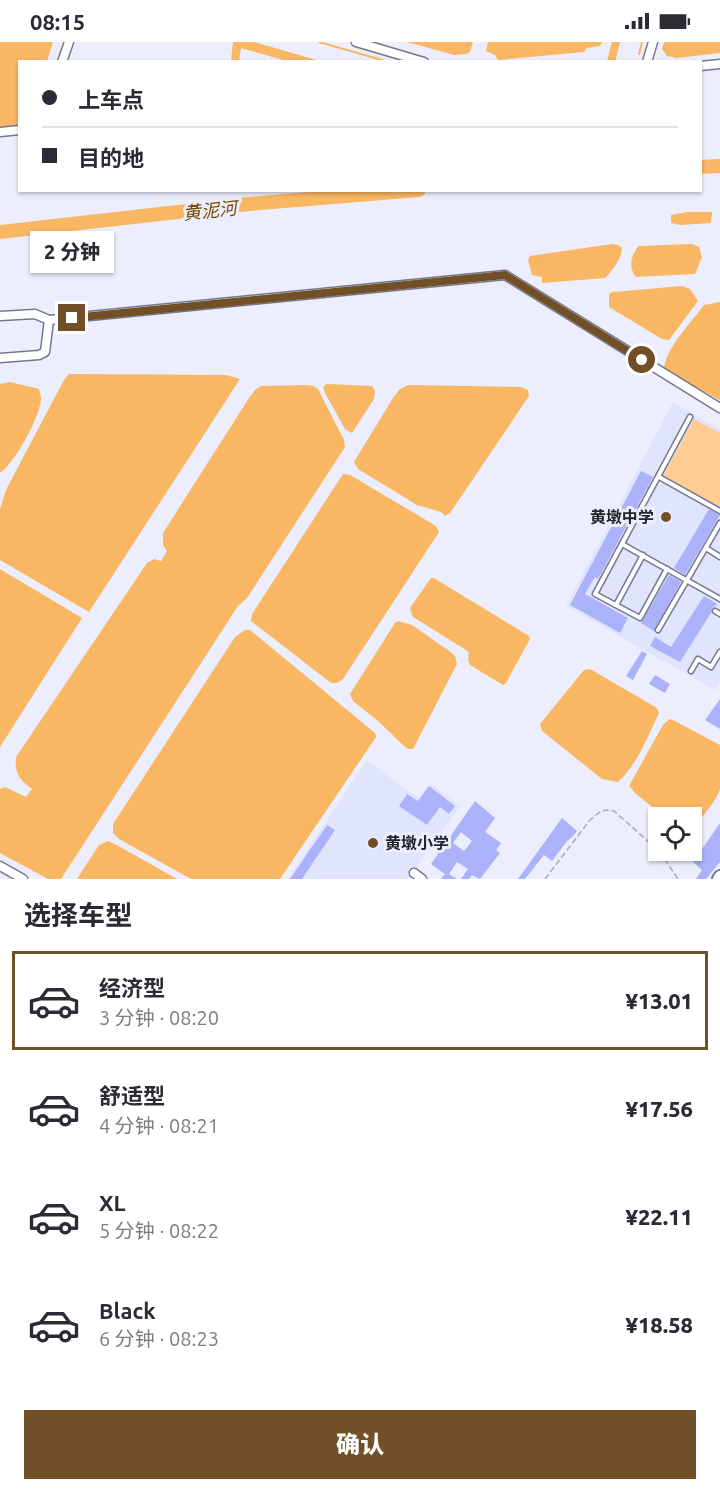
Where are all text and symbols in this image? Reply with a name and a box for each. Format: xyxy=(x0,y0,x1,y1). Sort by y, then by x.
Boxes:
text: 08:15 xyxy=(30,9,85,34)
text: 上车点 xyxy=(78,87,144,112)
text: 目的地 xyxy=(78,145,144,170)
water label: 黄泥河 xyxy=(182,197,241,223)
callout: 2 分钟 xyxy=(30,231,114,273)
text: 2 分钟 xyxy=(44,240,100,263)
route end xyxy=(58,304,85,331)
route start xyxy=(628,346,655,373)
place label: 黄墩中学 xyxy=(590,508,654,526)
marker: 黄墩中学 xyxy=(659,510,673,524)
map controls xyxy=(648,807,702,861)
button: locate xyxy=(648,807,702,861)
place label: 黄墩小学 xyxy=(385,834,449,852)
marker: 黄墩小学 xyxy=(366,836,380,850)
text: 选择车型 xyxy=(24,900,132,930)
icon: car xyxy=(27,974,81,1028)
text: 经济型 xyxy=(99,975,165,1000)
text: ¥13.01 xyxy=(626,988,693,1013)
text: 3 分钟 · 08:20 xyxy=(99,1006,219,1029)
icon: car xyxy=(27,1082,81,1136)
text: 舒适型 xyxy=(99,1083,165,1108)
text: ¥17.56 xyxy=(626,1096,693,1121)
text: 4 分钟 · 08:21 xyxy=(99,1114,219,1137)
icon: car xyxy=(27,1190,81,1244)
text: XL xyxy=(99,1190,126,1215)
text: ¥22.11 xyxy=(626,1204,693,1229)
text: 5 分钟 · 08:22 xyxy=(99,1219,219,1242)
icon: car xyxy=(27,1298,81,1352)
text: Black xyxy=(99,1298,156,1323)
text: ¥18.58 xyxy=(626,1312,693,1337)
text: 6 分钟 · 08:23 xyxy=(99,1327,219,1350)
button: 确认 xyxy=(24,1410,696,1479)

